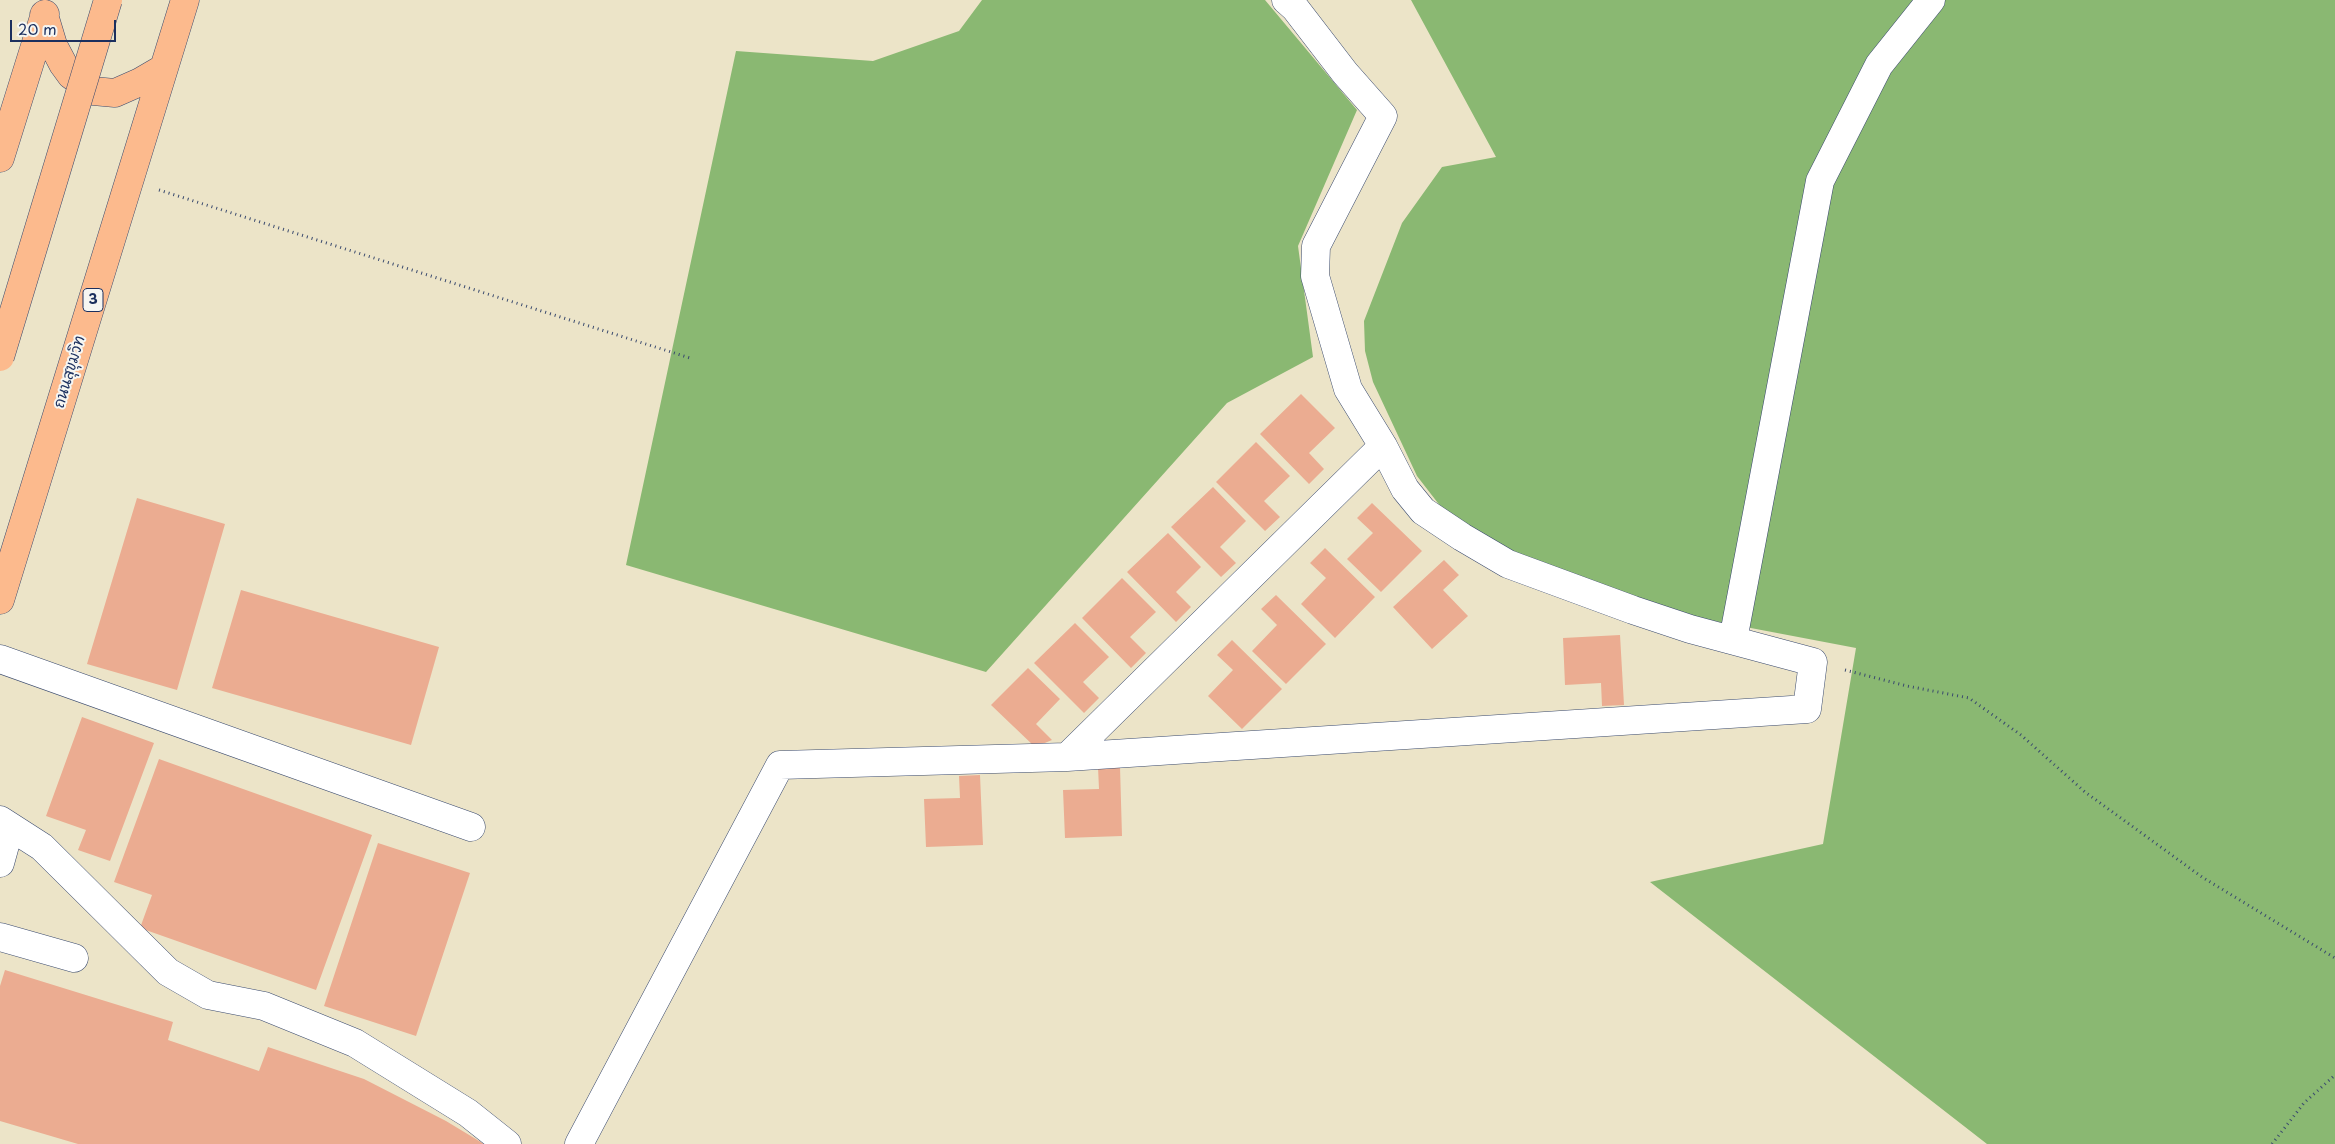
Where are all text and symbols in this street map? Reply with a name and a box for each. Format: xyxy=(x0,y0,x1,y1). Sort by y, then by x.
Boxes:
scale bar xyxy=(12,10,119,42)
text: 20 m xyxy=(18,17,57,40)
road number: 3 xyxy=(83,288,103,312)
street label: ถนนสุขุมวิท xyxy=(50,334,90,410)

